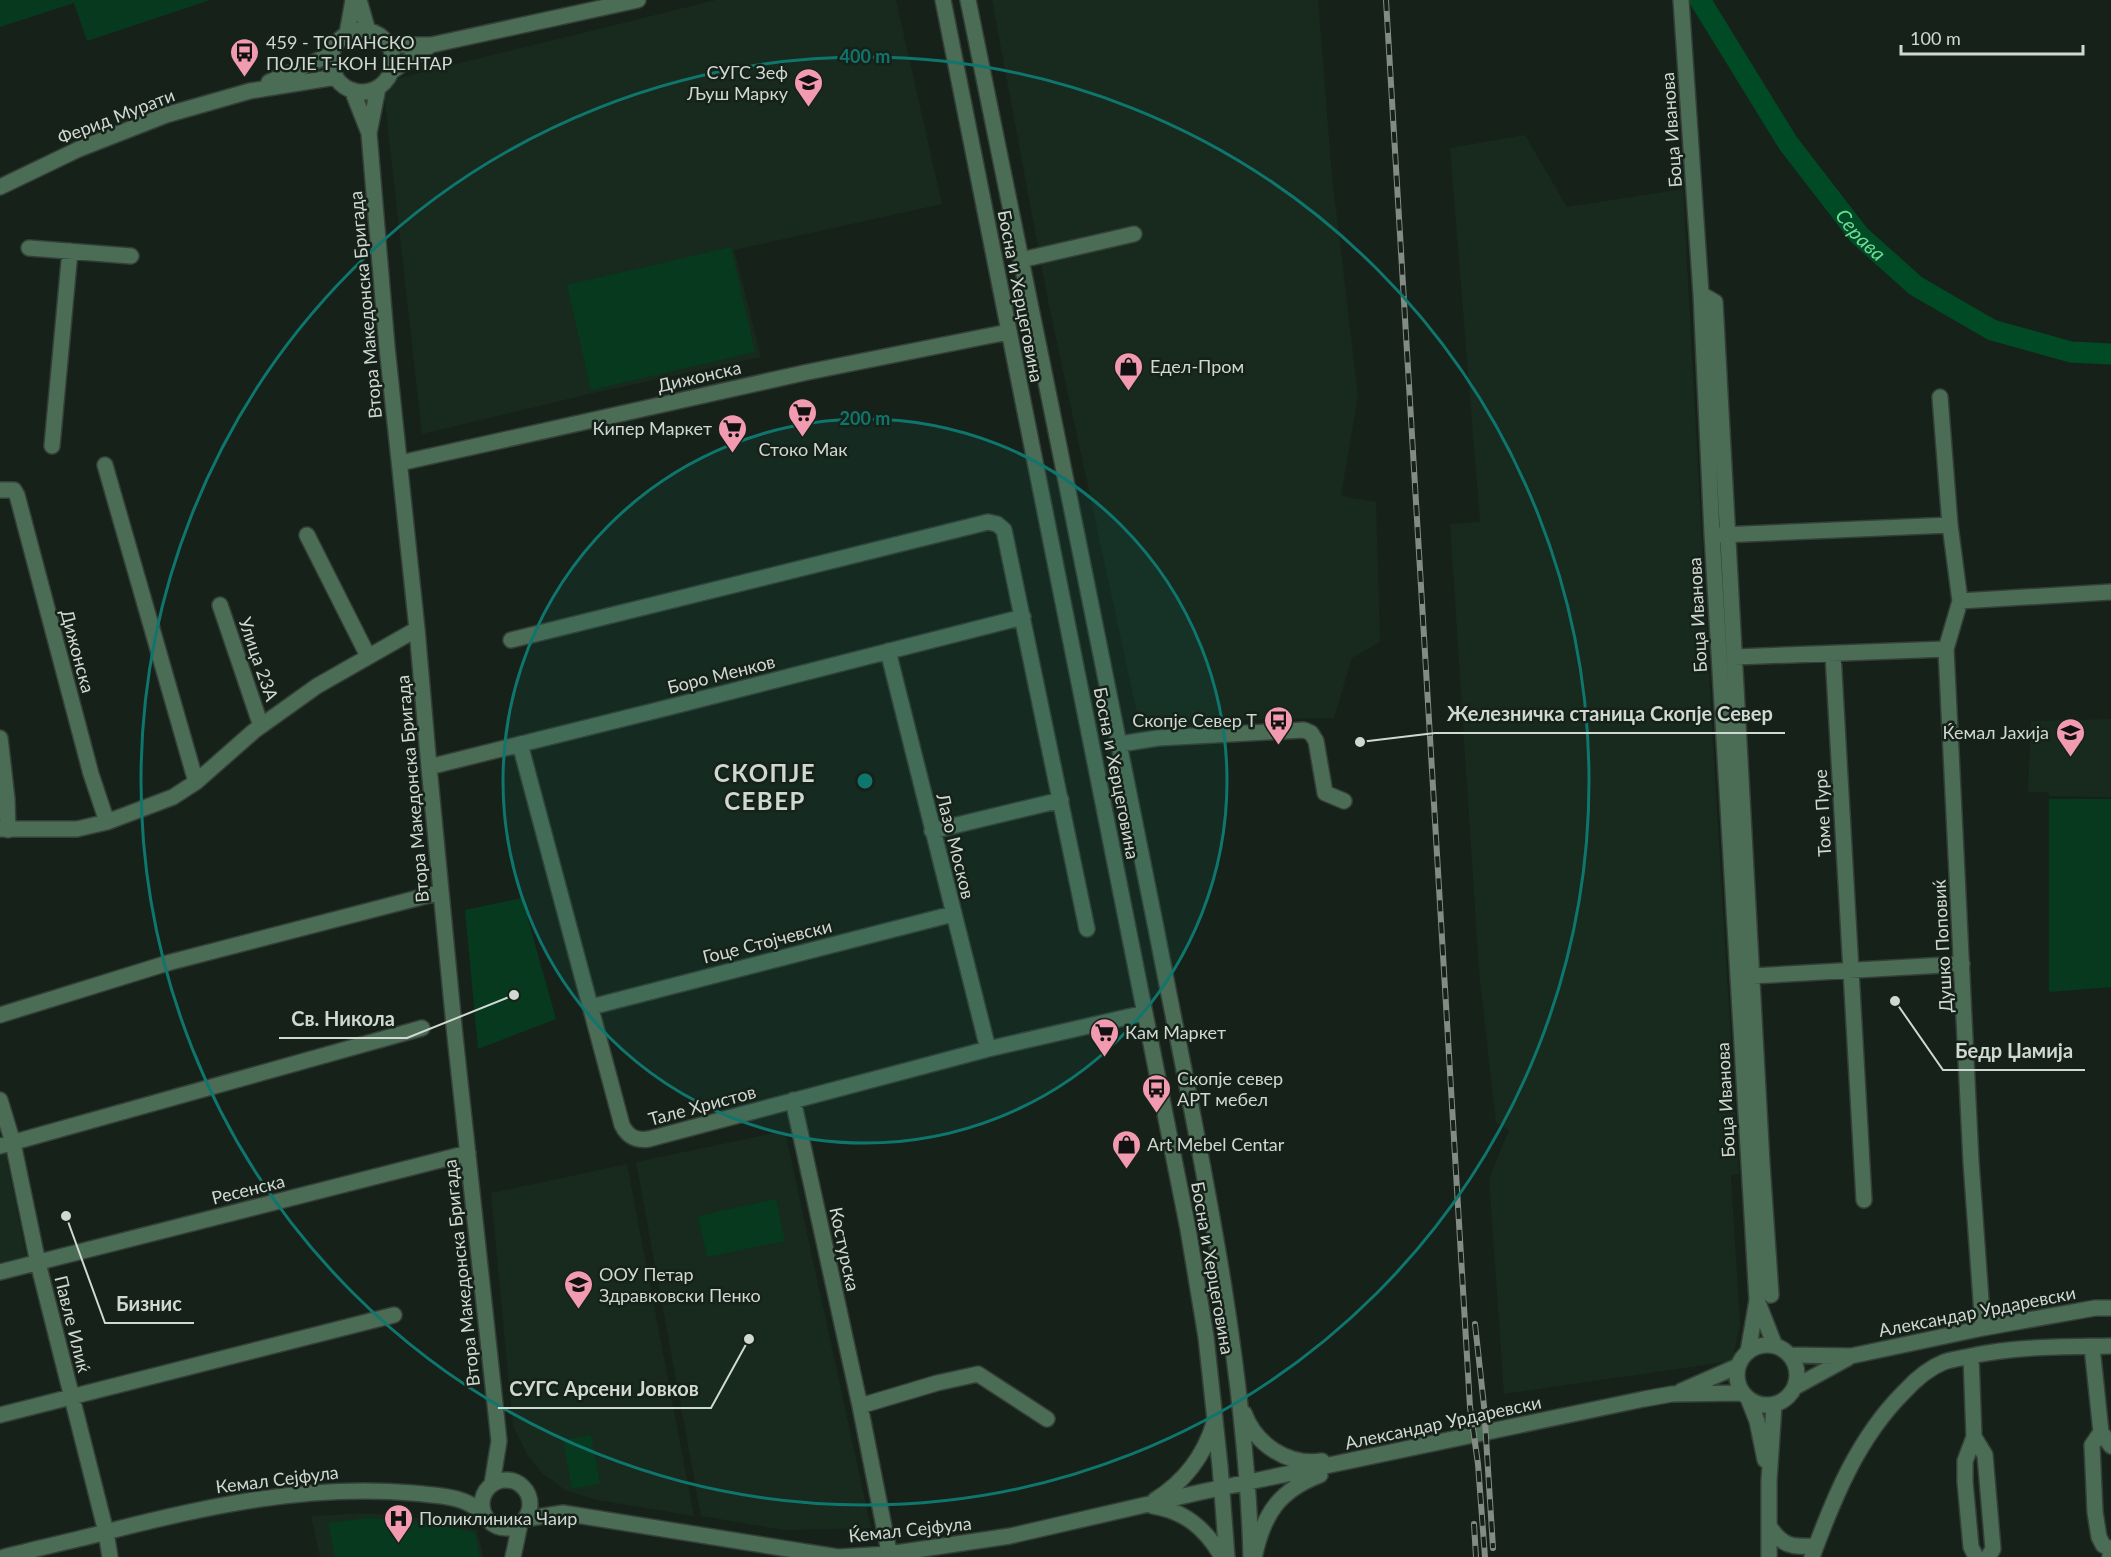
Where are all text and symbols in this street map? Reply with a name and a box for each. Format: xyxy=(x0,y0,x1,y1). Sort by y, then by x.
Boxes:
scale bar xyxy=(1901,18,2082,56)
text: 100 m xyxy=(1910,27,1961,49)
place label: 459 - ТОПАНСКО ПОЛЕ Т-КОН ЦЕНТАР xyxy=(266,31,453,74)
bus stop icon: 459 - ТОПАНСКО ПОЛЕ Т-КОН ЦЕНТАР xyxy=(229,36,261,78)
text: 400 m xyxy=(840,45,890,67)
place label: СУГС Зеф Љуш Марку xyxy=(686,61,789,104)
school or university icon: СУГС Зеф Љуш Марку xyxy=(793,66,825,108)
street label: Боца Иванова xyxy=(1656,72,1686,188)
street label: Ферид Мурати xyxy=(54,84,178,148)
street label: Втора Македонска Бригада xyxy=(344,190,386,420)
water label: Серава xyxy=(1831,204,1891,265)
street label: Босна и Херцеговина xyxy=(994,208,1048,384)
shop icon: Едел-Пром xyxy=(1113,350,1145,392)
place label: Едел-Пром xyxy=(1150,355,1244,377)
street label: Дижонска xyxy=(655,356,743,396)
supermarket icon: Стоко Мак xyxy=(787,396,819,438)
text: 200 m xyxy=(840,407,890,429)
supermarket icon: Кипер Маркет xyxy=(717,412,749,454)
place label: Кипер Маркет xyxy=(592,417,712,439)
place label: Стоко Мак xyxy=(758,438,848,460)
street label: Боца Иванова xyxy=(1683,557,1711,673)
street label: Дижонска xyxy=(56,607,100,695)
street label: Улица 23А xyxy=(234,614,284,705)
street label: Боро Менков xyxy=(665,650,777,698)
street label: Втора Македонска Бригада xyxy=(391,674,433,904)
street label: Босна и Херцеговина xyxy=(1090,685,1144,861)
callout: Железничка станица Скопје Север xyxy=(1435,695,1785,733)
text: Железничка станица Скопје Север xyxy=(1447,701,1773,725)
bus stop icon: Скопје Север Т xyxy=(1262,704,1294,746)
place label: Скопје Север Т xyxy=(1132,709,1257,731)
school or university icon: Ќемал Јахија xyxy=(2054,716,2086,758)
place label: Ќемал Јахија xyxy=(1943,721,2049,743)
district label: СКОПЈЕ СЕВЕР xyxy=(714,758,816,815)
street label: Томе Пуре xyxy=(1809,769,1835,857)
centre of rings xyxy=(855,771,875,791)
street label: Лазо Москов xyxy=(932,790,980,901)
street label: Душко Поповиќ xyxy=(1927,878,1956,1013)
street label: Гоце Стојчевски xyxy=(700,914,834,968)
callout: Св. Никола xyxy=(279,1000,407,1038)
text: Св. Никола xyxy=(291,1006,395,1030)
supermarket icon: Кам Маркет xyxy=(1088,1016,1120,1058)
place label: Кам Маркет xyxy=(1125,1021,1226,1043)
callout: Бедр Џамија xyxy=(1943,1032,2085,1070)
text: Бедр Џамија xyxy=(1955,1038,2073,1062)
street label: Боца Иванова xyxy=(1711,1042,1739,1158)
place label: Скопје север АРТ мебел xyxy=(1177,1067,1283,1110)
bus stop icon: Скопје север АРТ мебел xyxy=(1140,1072,1172,1114)
street label: Тале Христов xyxy=(646,1080,758,1130)
shop icon: Art Mebel Centar xyxy=(1110,1128,1142,1170)
place label: Art Mebel Centar xyxy=(1147,1133,1285,1155)
street label: Втора Македонска Бригада xyxy=(438,1158,484,1388)
street label: Ресенска xyxy=(209,1169,287,1209)
street label: Босна и Херцеговина xyxy=(1187,1180,1239,1356)
street label: Костурска xyxy=(825,1205,865,1293)
place label: ООУ Петар Здравковски Пенко xyxy=(599,1263,761,1306)
school or university icon: ООУ Петар Здравковски Пенко xyxy=(562,1268,594,1310)
street label: Павле Илиќ xyxy=(50,1273,96,1375)
street label: Александар Урдаревски xyxy=(1877,1281,2077,1341)
callout: Бизнис xyxy=(105,1285,194,1323)
text: Бизнис xyxy=(116,1291,182,1315)
callout: СУГС Арсени Јовков xyxy=(498,1370,711,1408)
text: СУГС Арсени Јовков xyxy=(509,1376,699,1400)
street label: Александар Урдаревски xyxy=(1343,1390,1543,1454)
street label: Кемал Сејфула xyxy=(214,1461,340,1497)
hospital icon: Поликлиника Чаир xyxy=(382,1502,414,1544)
place label: Поликлиника Чаир xyxy=(419,1507,577,1529)
street label: Ќемал Сејфула xyxy=(847,1512,973,1546)

